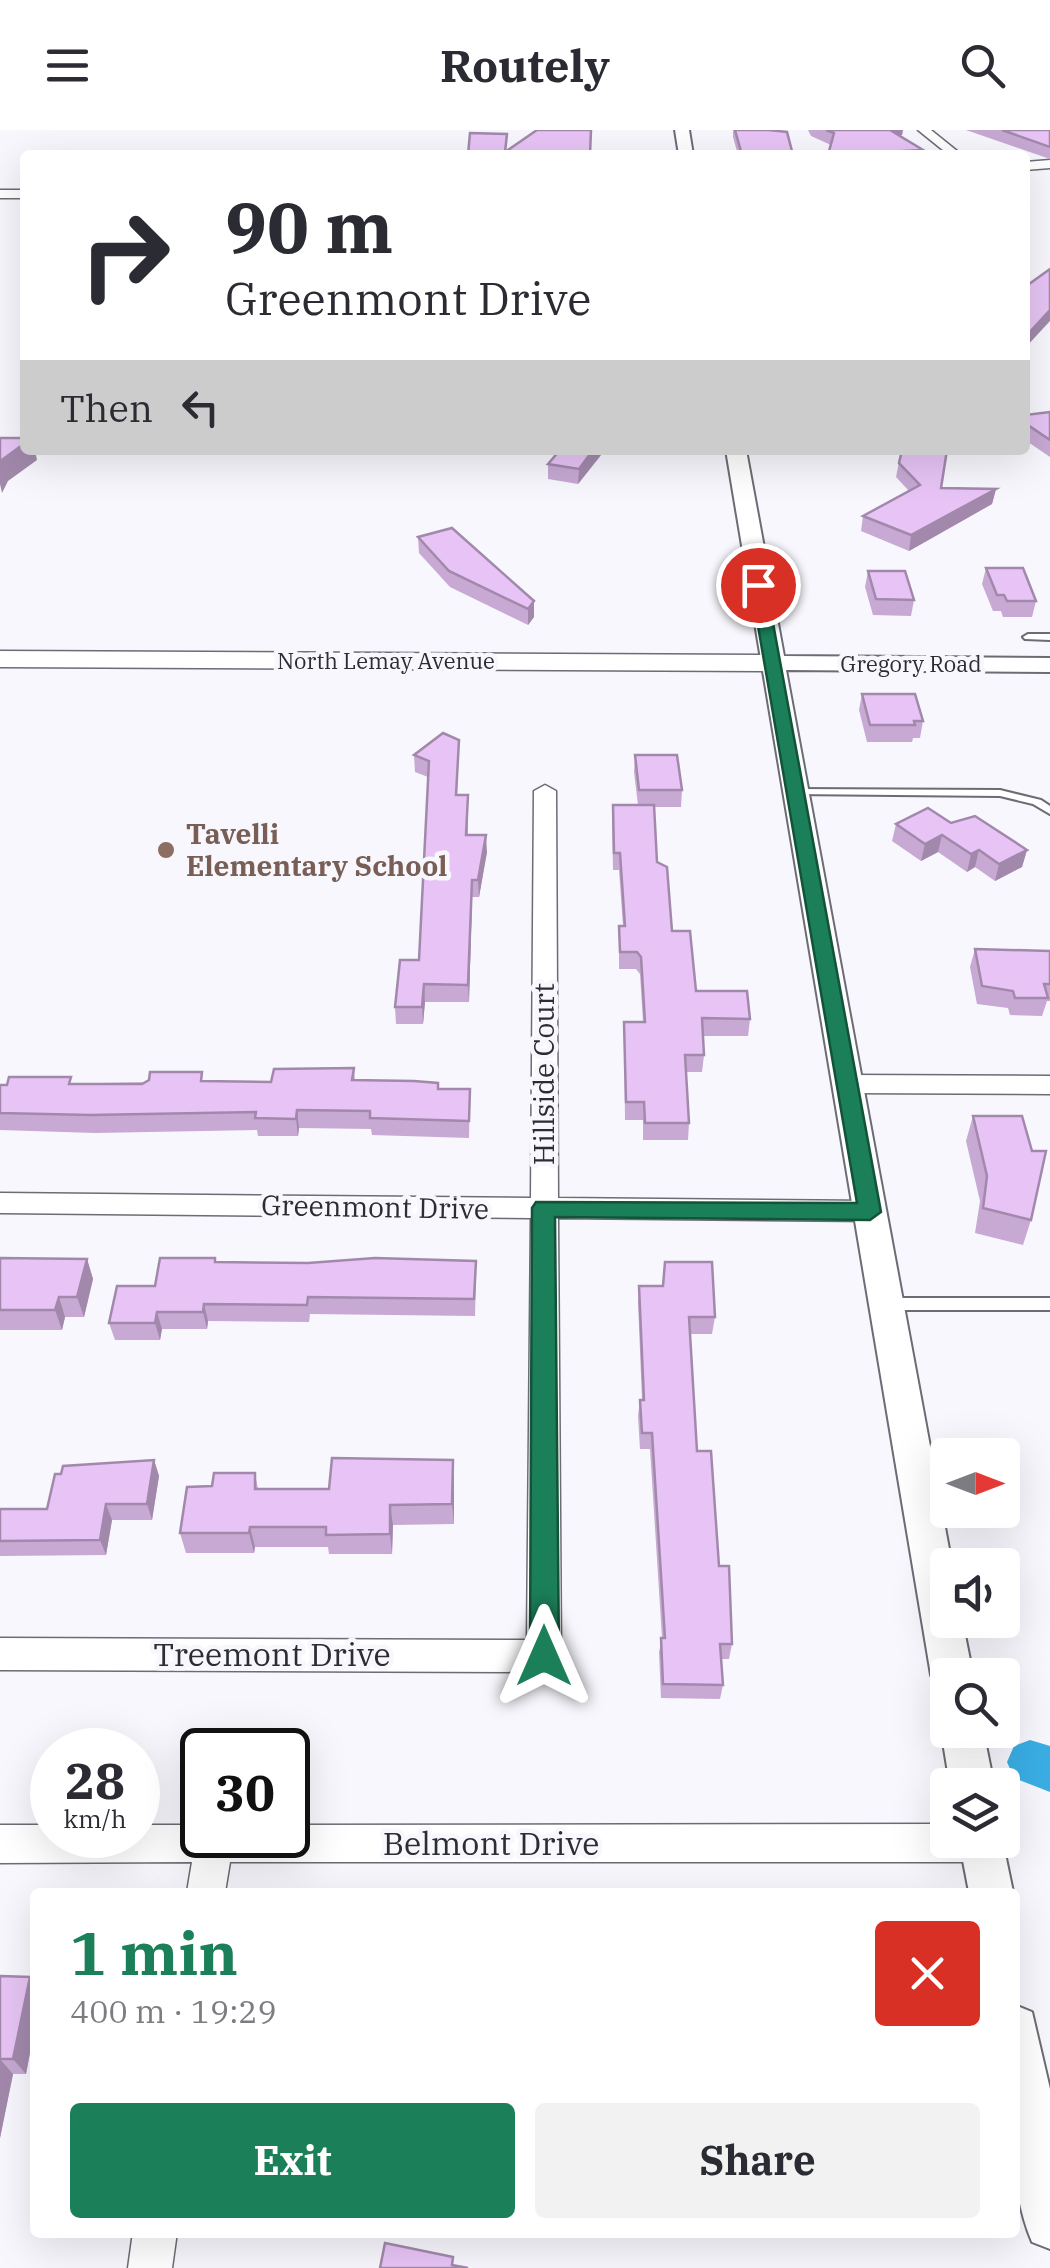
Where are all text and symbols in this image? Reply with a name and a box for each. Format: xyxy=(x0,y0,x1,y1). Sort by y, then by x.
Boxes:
text: Routely xyxy=(440,36,610,94)
icon: menu xyxy=(40,38,95,93)
icon: search xyxy=(955,38,1010,93)
text: 90 m xyxy=(225,181,393,272)
icon: right xyxy=(60,190,190,320)
text: Greenmont Drive xyxy=(225,269,591,327)
icon: left xyxy=(173,380,228,435)
text: Then xyxy=(60,383,153,432)
pin xyxy=(716,543,801,628)
icon: arrive xyxy=(731,558,786,613)
street label: North Lemay Avenue xyxy=(277,646,495,675)
street label: Gregory Road xyxy=(840,649,982,678)
place label: Tavelli Elementary School xyxy=(186,815,447,884)
marker: Tavelli Elementary School xyxy=(155,839,177,861)
street label: Hillside Court xyxy=(525,983,562,1165)
street label: Greenmont Drive xyxy=(261,1186,489,1227)
north arrow xyxy=(930,1438,1020,1528)
map controls xyxy=(930,1438,1020,1858)
button: sound xyxy=(930,1548,1020,1638)
position arrow xyxy=(492,1604,596,1708)
street label: Treemont Drive xyxy=(153,1633,391,1675)
button: search xyxy=(930,1658,1020,1748)
speed limit sign: 30 xyxy=(180,1728,310,1858)
text: 28 xyxy=(65,1748,125,1813)
button: layers xyxy=(930,1768,1020,1858)
text: km/h xyxy=(63,1802,127,1835)
street label: Belmont Drive xyxy=(383,1822,599,1864)
text: 1 min xyxy=(70,1913,238,1992)
button: close xyxy=(875,1921,980,2026)
text: 400 m · 19:29 xyxy=(70,1990,277,2032)
button: Exit xyxy=(70,2103,515,2218)
button: Share xyxy=(535,2103,980,2218)

